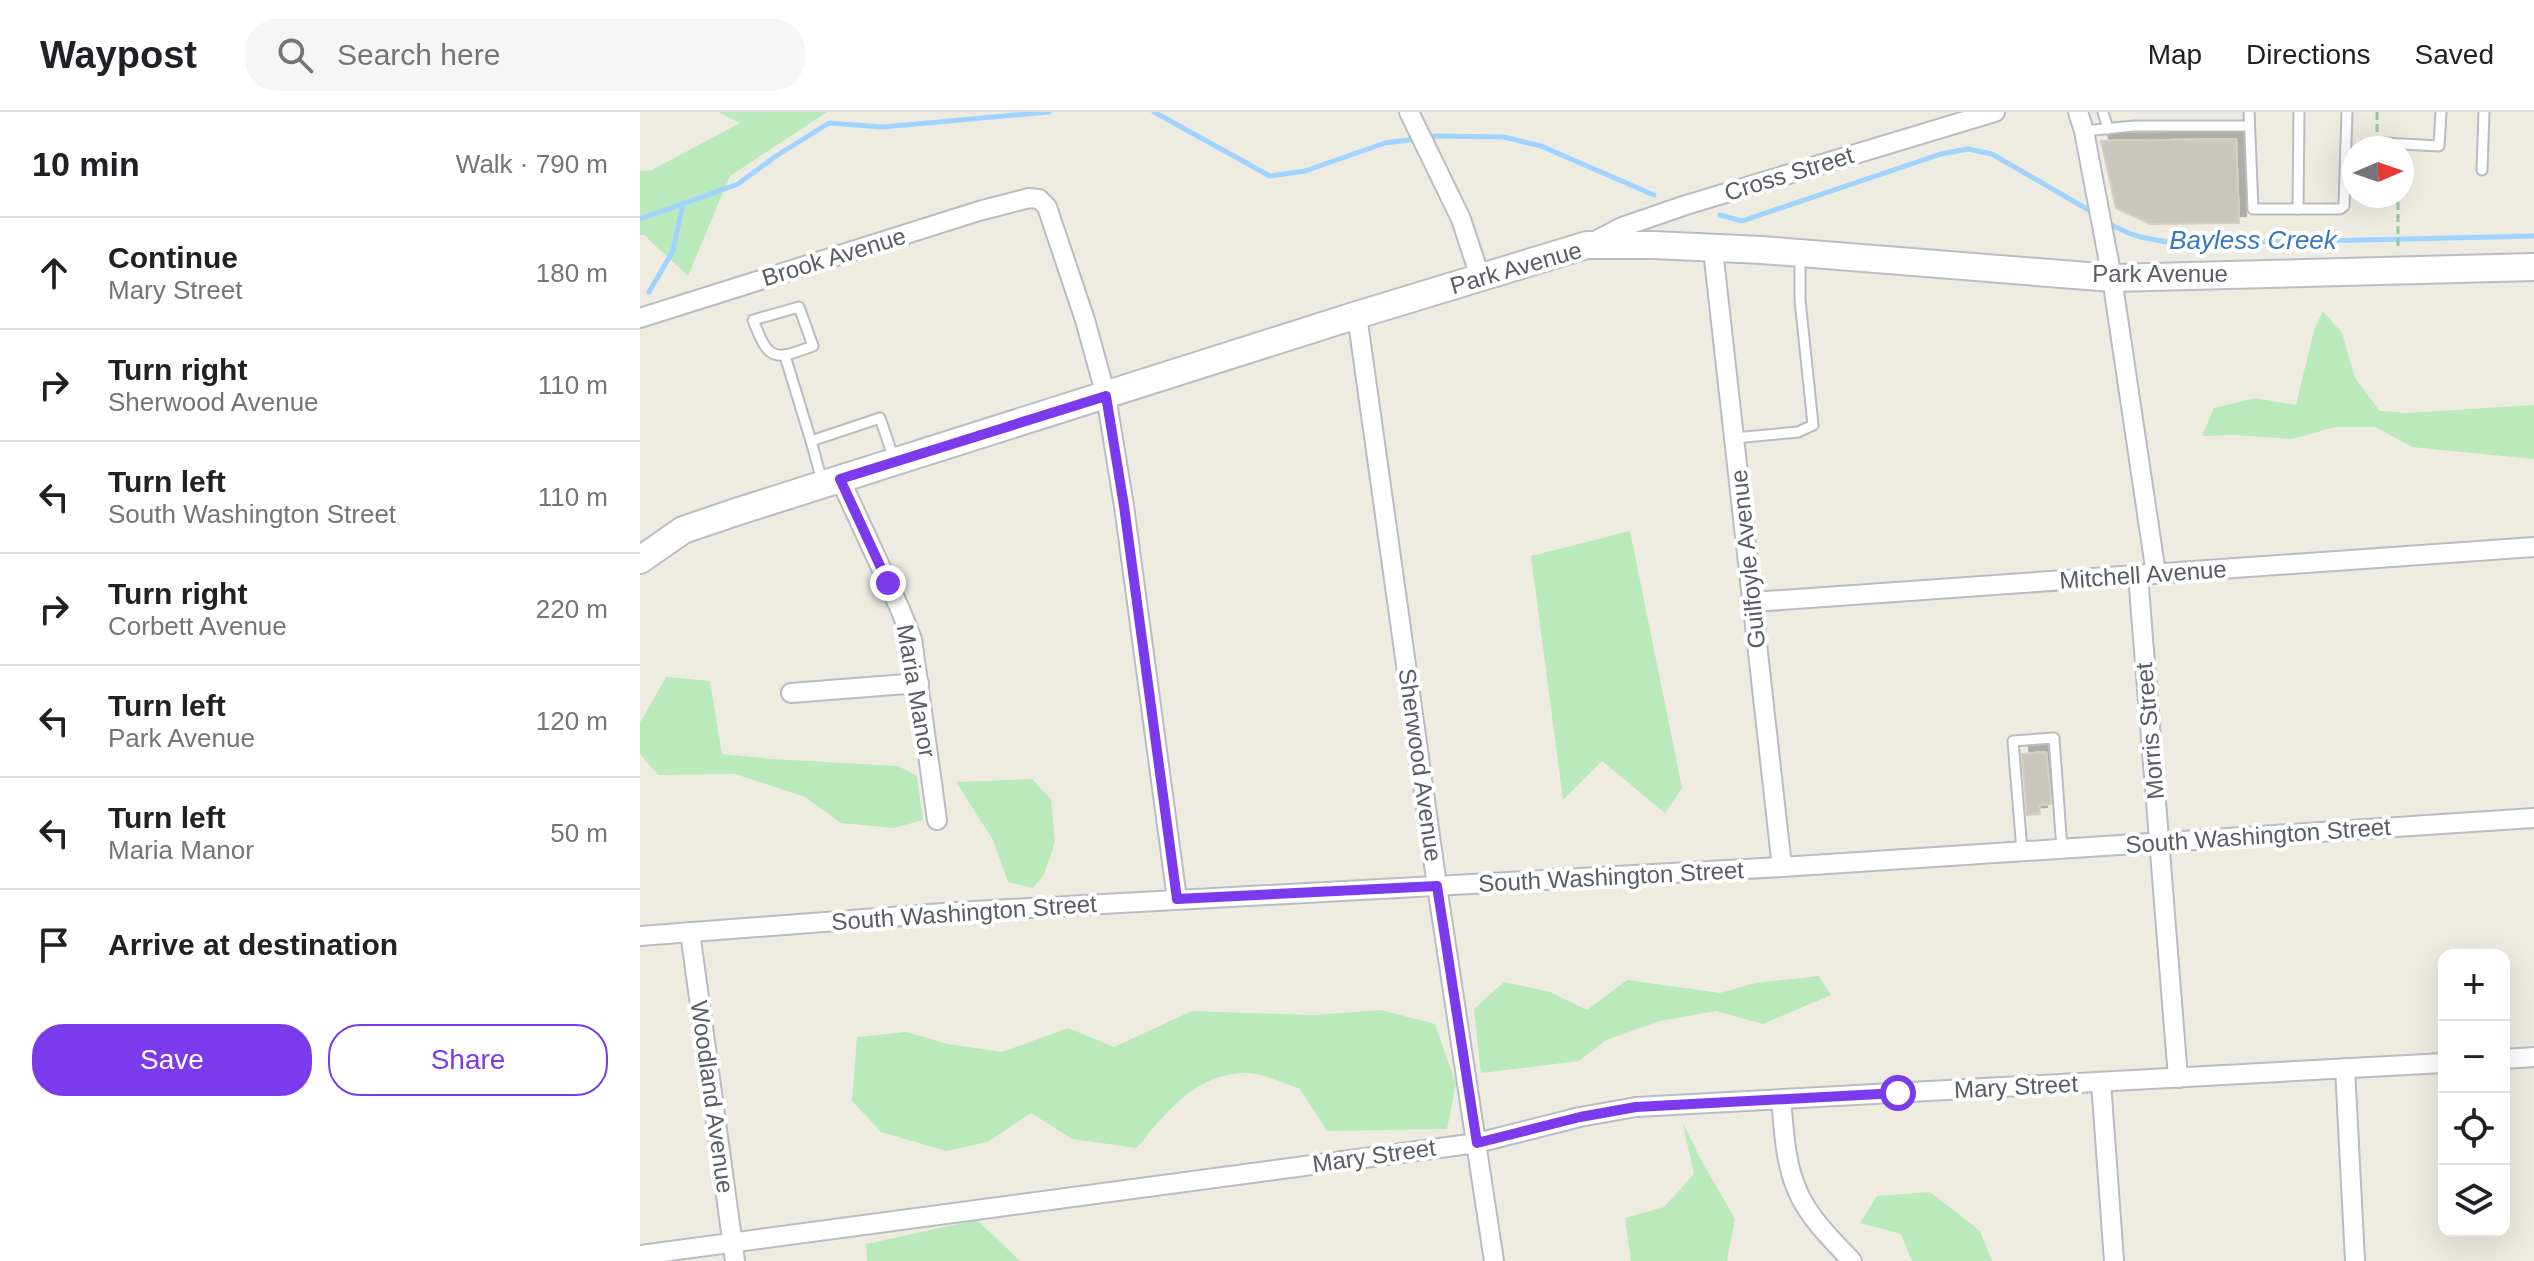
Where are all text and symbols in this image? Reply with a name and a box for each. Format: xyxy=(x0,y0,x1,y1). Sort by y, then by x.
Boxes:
search box xyxy=(245,19,805,91)
icon: search xyxy=(273,33,317,77)
text: Waypost xyxy=(40,34,197,76)
text: Search here xyxy=(337,38,500,71)
text: Map xyxy=(2148,39,2202,70)
text: Directions xyxy=(2246,39,2371,70)
text: Saved xyxy=(2415,39,2494,70)
north arrow xyxy=(2342,136,2414,208)
street label: Cross Street xyxy=(1721,141,1857,206)
text: 10 min xyxy=(32,145,140,183)
text: Walk · 790 m xyxy=(456,149,608,179)
street label: Brook Avenue xyxy=(759,222,909,291)
water label: Bayless Creek xyxy=(2169,225,2339,255)
street label: Park Avenue xyxy=(1447,236,1585,299)
text: Continue xyxy=(108,241,238,274)
icon: ahead xyxy=(32,251,76,295)
text: 180 m xyxy=(536,258,608,288)
street label: Park Avenue xyxy=(2092,260,2228,287)
text: Mary Street xyxy=(108,275,242,305)
text: Turn right xyxy=(108,353,247,386)
icon: right xyxy=(32,363,76,407)
text: 110 m xyxy=(538,370,608,400)
text: Sherwood Avenue xyxy=(108,387,319,417)
text: Turn left xyxy=(108,465,226,498)
street label: Guilfoyle Avenue xyxy=(1725,468,1770,650)
icon: left xyxy=(32,475,76,519)
text: 110 m xyxy=(538,482,608,512)
text: South Washington Street xyxy=(108,499,396,529)
street label: Mitchell Avenue xyxy=(2058,555,2228,594)
route end xyxy=(870,565,906,601)
text: Turn right xyxy=(108,577,247,610)
icon: right xyxy=(32,587,76,631)
text: 220 m xyxy=(536,594,608,624)
text: Corbett Avenue xyxy=(108,611,287,641)
street label: Maria Manor xyxy=(892,622,941,760)
street label: Morris Street xyxy=(2130,661,2169,801)
street label: Sherwood Avenue xyxy=(1394,667,1447,863)
text: Turn left xyxy=(108,689,226,722)
icon: left xyxy=(32,699,76,743)
text: 120 m xyxy=(536,706,608,736)
text: Park Avenue xyxy=(108,723,255,753)
text: Turn left xyxy=(108,801,226,834)
icon: left xyxy=(32,811,76,855)
street label: South Washington Street xyxy=(2124,813,2392,858)
text: 50 m xyxy=(550,818,608,848)
text: Maria Manor xyxy=(108,835,254,865)
street label: South Washington Street xyxy=(1477,856,1745,897)
street label: South Washington Street xyxy=(830,890,1098,935)
icon: arrive xyxy=(32,923,76,967)
text: Arrive at destination xyxy=(108,928,398,961)
map controls xyxy=(2438,949,2510,1237)
button: + xyxy=(2438,949,2510,1021)
street label: Woodland Avenue xyxy=(686,999,739,1195)
button: − xyxy=(2438,1021,2510,1093)
button: Save xyxy=(32,1024,312,1096)
button: Share xyxy=(328,1024,608,1096)
street label: Mary Street xyxy=(1953,1070,2079,1103)
route start xyxy=(1880,1075,1916,1111)
button: locate xyxy=(2438,1093,2510,1165)
street label: Mary Street xyxy=(1311,1133,1438,1178)
button: layers xyxy=(2438,1165,2510,1237)

